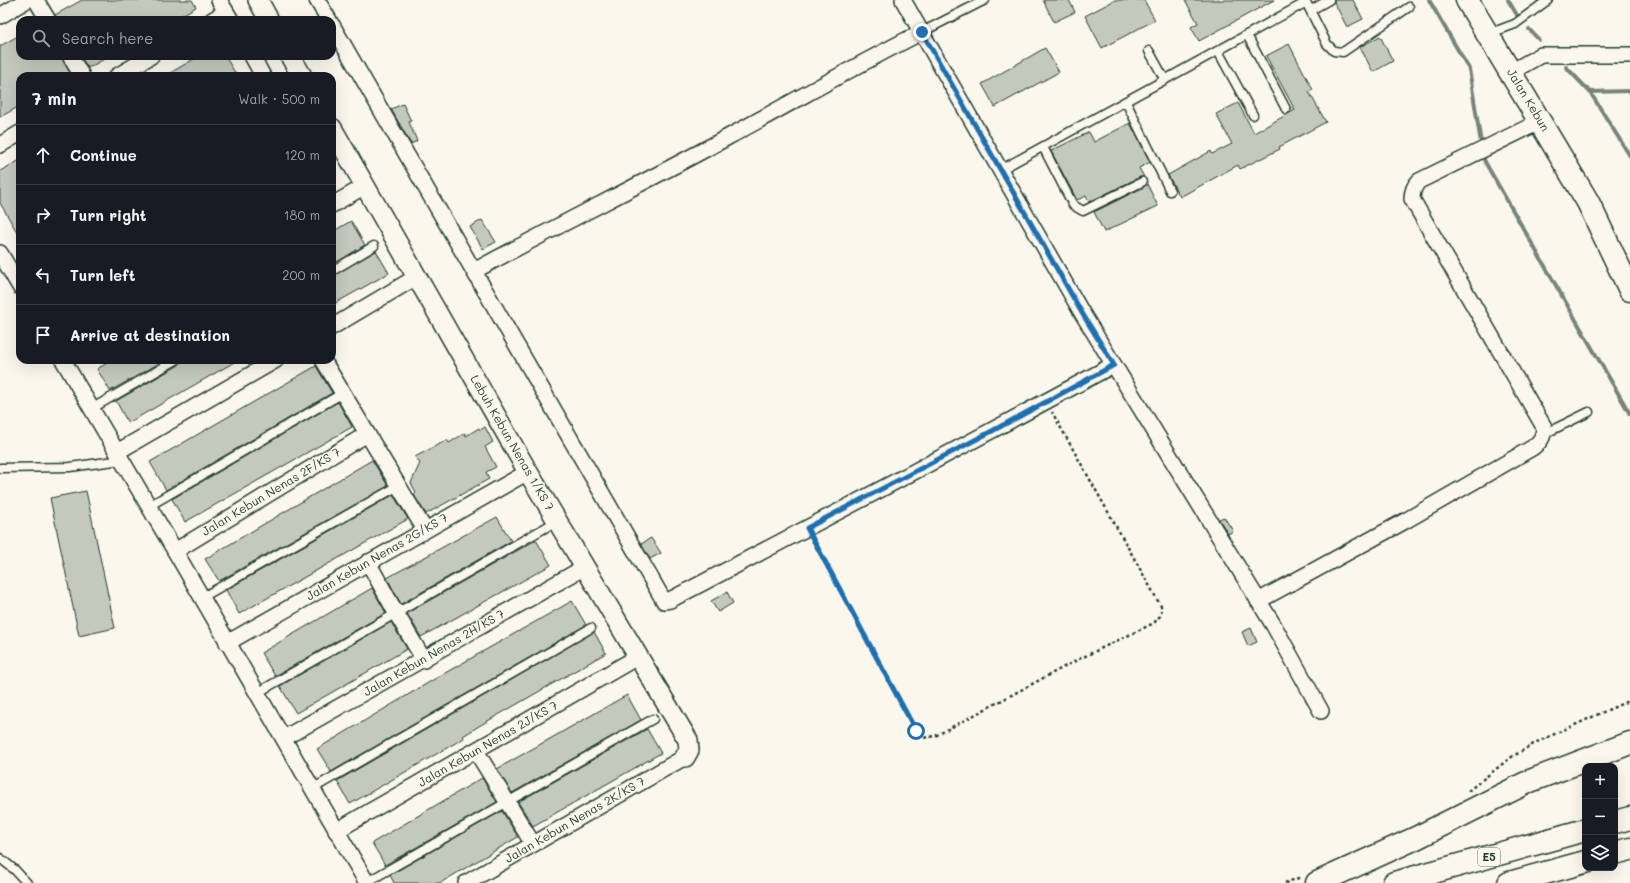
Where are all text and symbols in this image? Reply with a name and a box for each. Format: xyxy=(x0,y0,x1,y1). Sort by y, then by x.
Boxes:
search box xyxy=(16,16,336,60)
route end xyxy=(913,23,931,41)
icon: search xyxy=(30,27,52,49)
text: Search here xyxy=(62,28,153,48)
street label: Jalan Kebun xyxy=(1504,65,1554,134)
text: 7 min xyxy=(32,87,77,109)
text: Walk · 500 m xyxy=(238,90,320,107)
icon: ahead xyxy=(32,144,54,166)
text: Continue xyxy=(70,145,137,165)
text: 120 m xyxy=(284,146,320,163)
icon: right xyxy=(32,204,54,226)
text: Turn right xyxy=(70,205,147,225)
text: 180 m xyxy=(284,206,320,223)
icon: left xyxy=(32,264,54,286)
text: Turn left xyxy=(70,265,135,285)
text: 200 m xyxy=(282,266,320,283)
icon: arrive xyxy=(32,324,54,346)
text: Arrive at destination xyxy=(70,325,230,345)
street label: Lebuh Kebun Nenas 1/KS 7 xyxy=(467,372,559,514)
street label: Jalan Kebun Nenas 2F/KS 7 xyxy=(198,443,343,539)
street label: Jalan Kebun Nenas 2G/KS 7 xyxy=(303,509,450,603)
street label: Jalan Kebun Nenas 2H/KS 7 xyxy=(360,605,507,699)
street label: Jalan Kebun Nenas 2J/KS 7 xyxy=(415,696,560,790)
route start xyxy=(907,722,925,740)
map controls xyxy=(1582,763,1618,871)
button: + xyxy=(1582,763,1618,799)
street label: Jalan Kebun Nenas 2K/KS 7 xyxy=(501,772,648,866)
button: − xyxy=(1582,799,1618,835)
button: layers xyxy=(1582,835,1618,871)
road number: E5 xyxy=(1478,848,1500,866)

